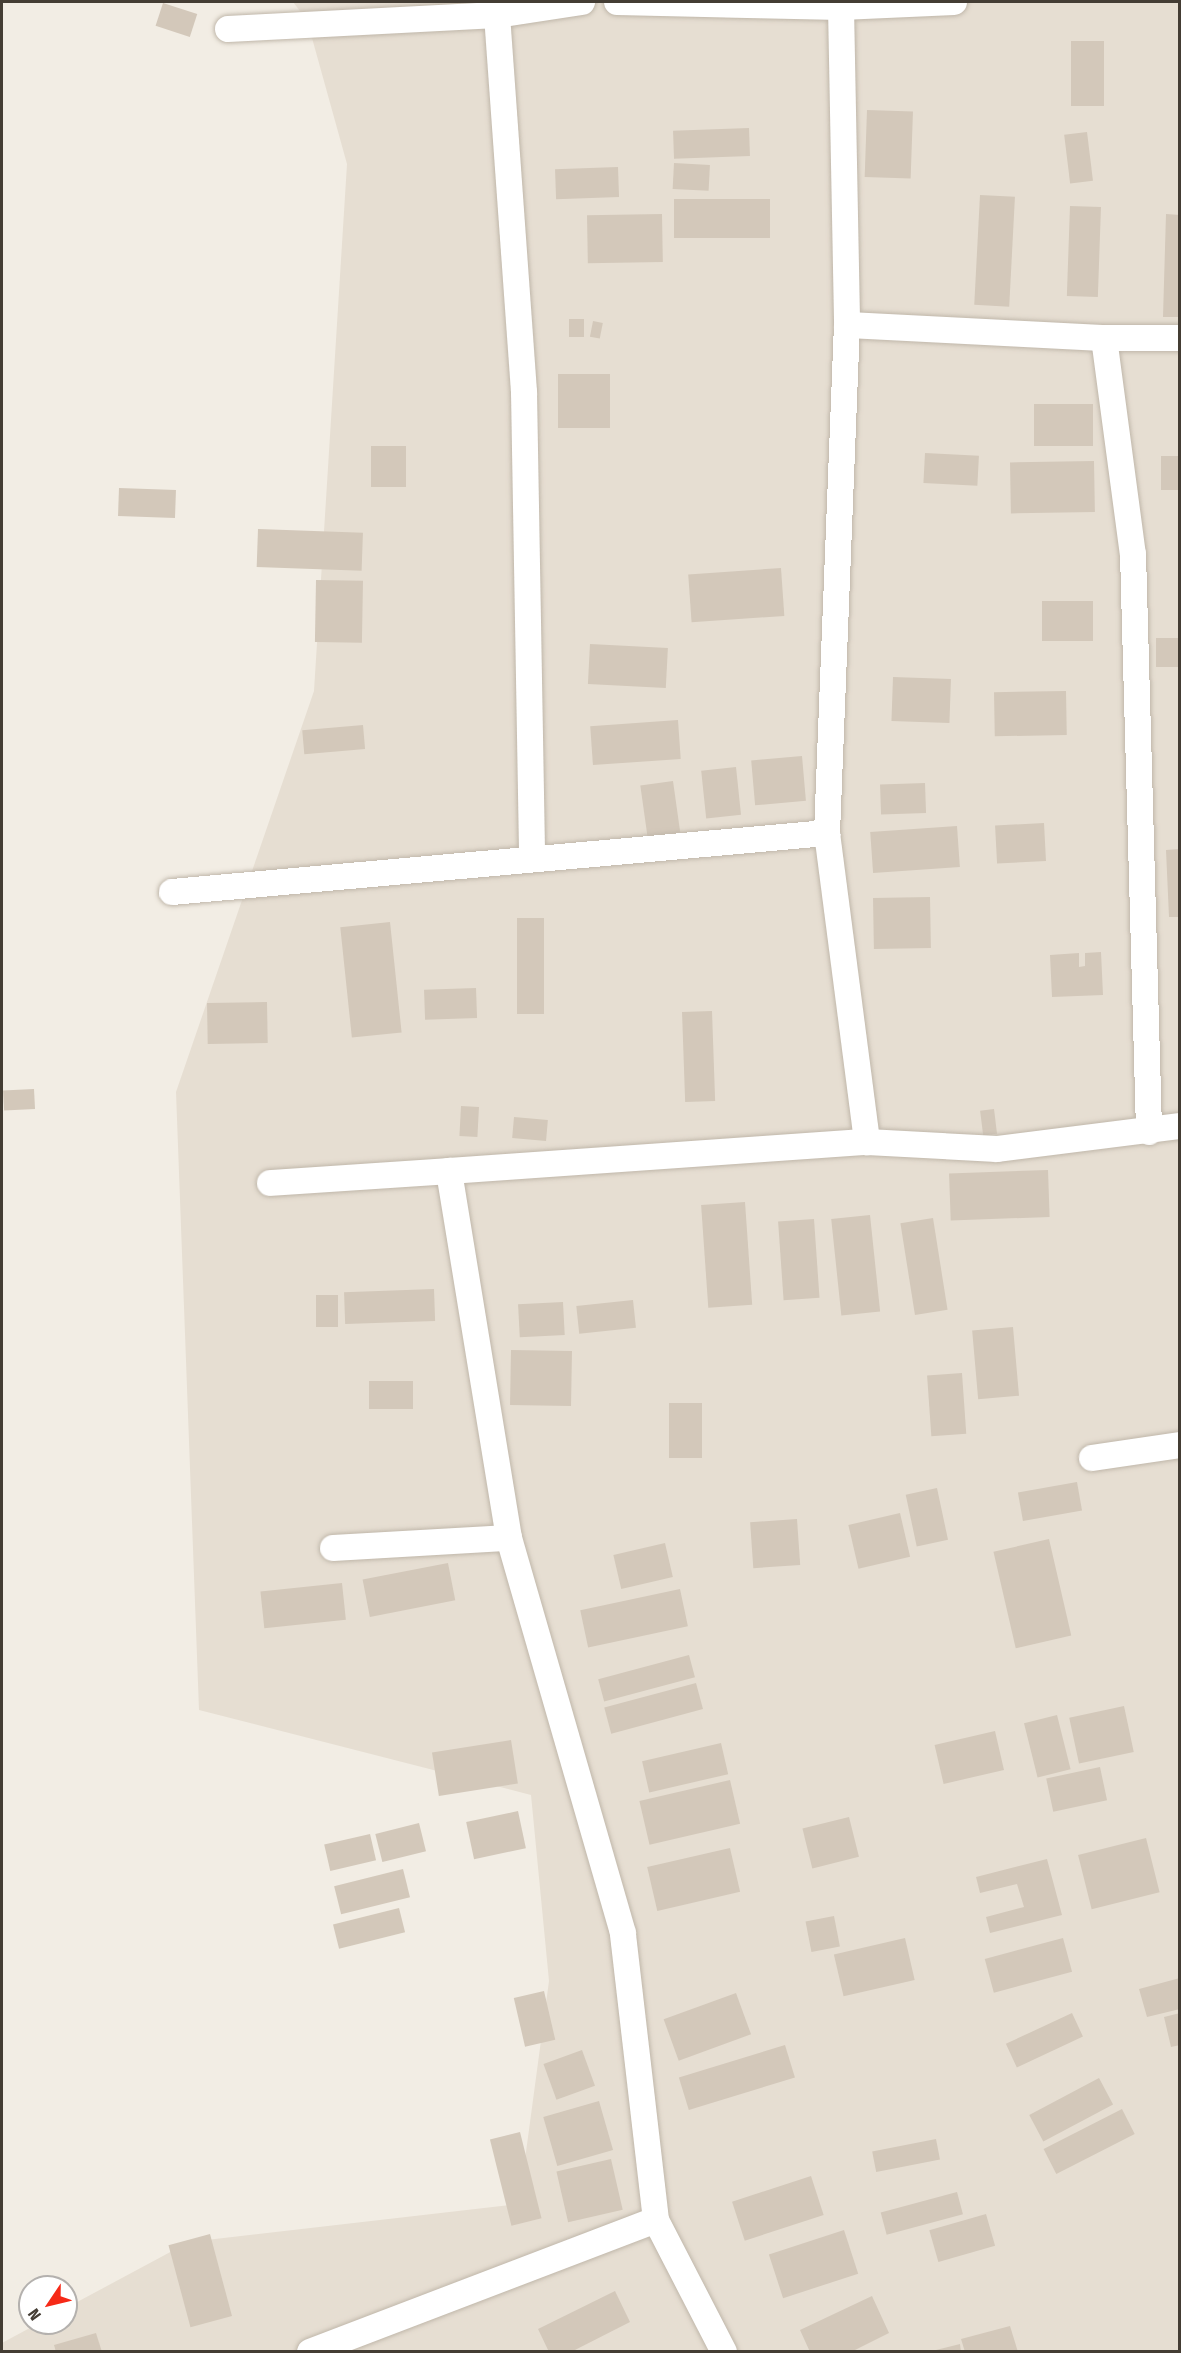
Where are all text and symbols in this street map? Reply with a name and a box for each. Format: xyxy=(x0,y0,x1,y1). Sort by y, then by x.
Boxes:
north arrow xyxy=(18,2275,78,2335)
text: N xyxy=(24,2305,45,2324)

